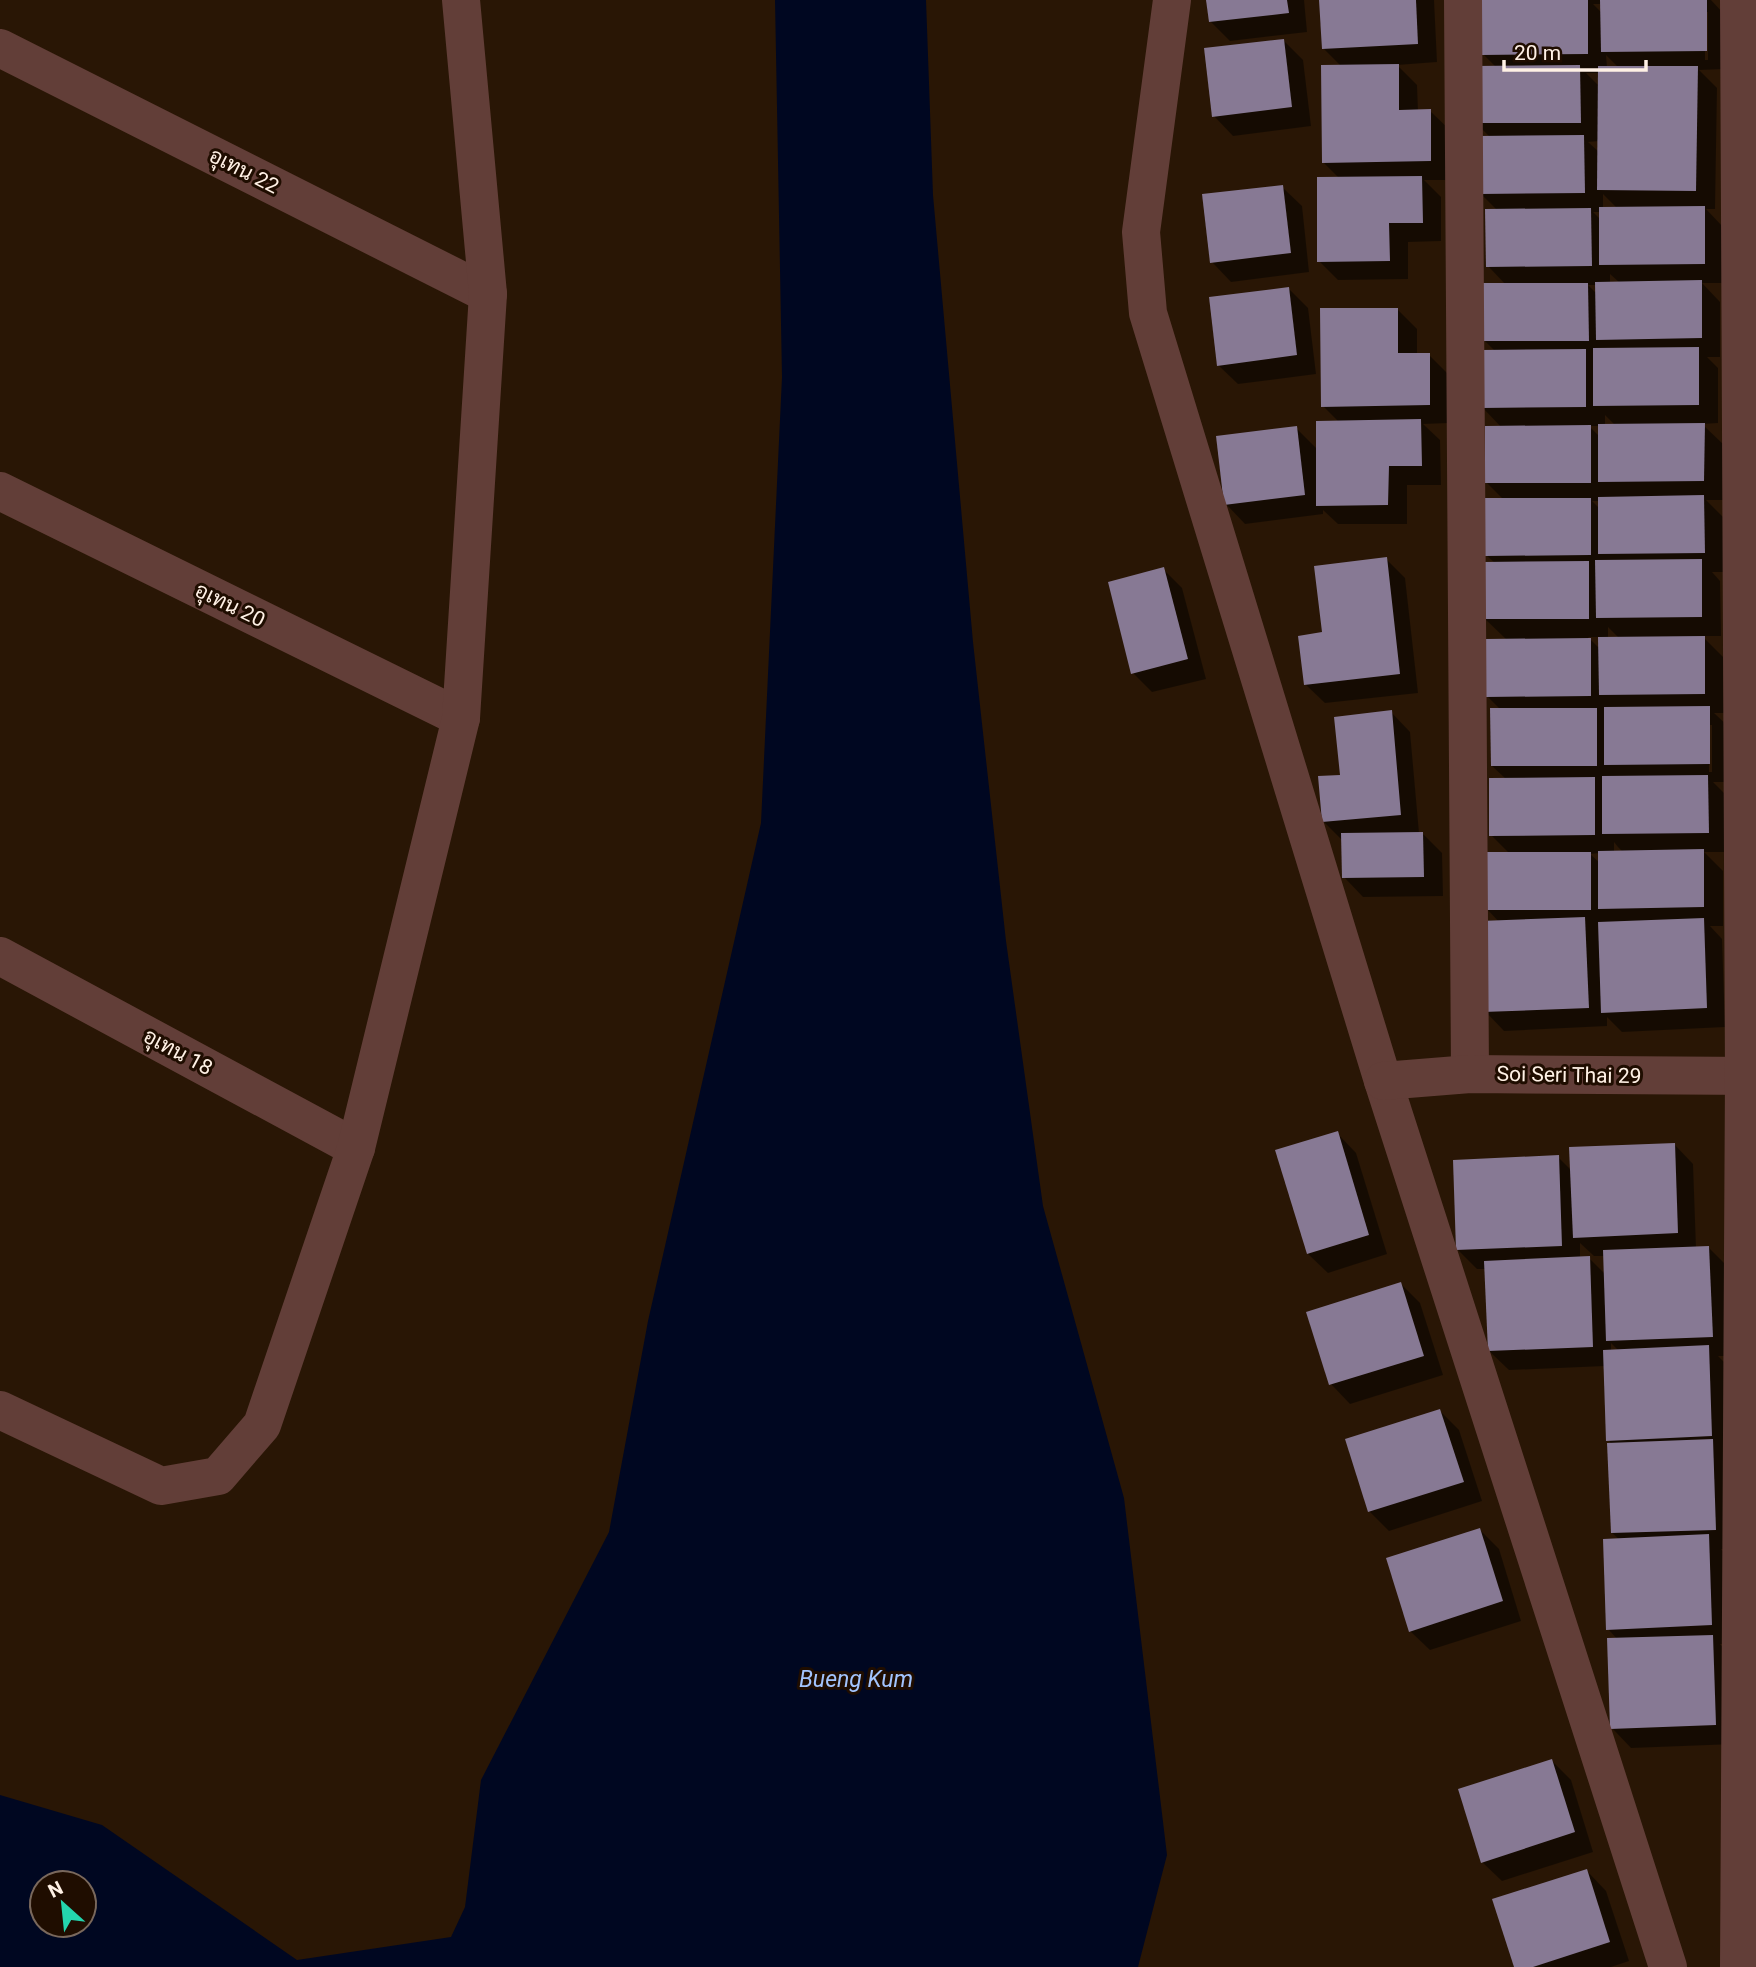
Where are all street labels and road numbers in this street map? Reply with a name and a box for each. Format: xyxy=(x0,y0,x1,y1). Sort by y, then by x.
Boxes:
street label: อุเทน 22 xyxy=(204,143,283,201)
street label: อุเทน 20 xyxy=(190,578,269,634)
street label: อุเทน 18 xyxy=(138,1024,217,1082)
street label: Soi Seri Thai 29 xyxy=(1496,1062,1642,1088)

